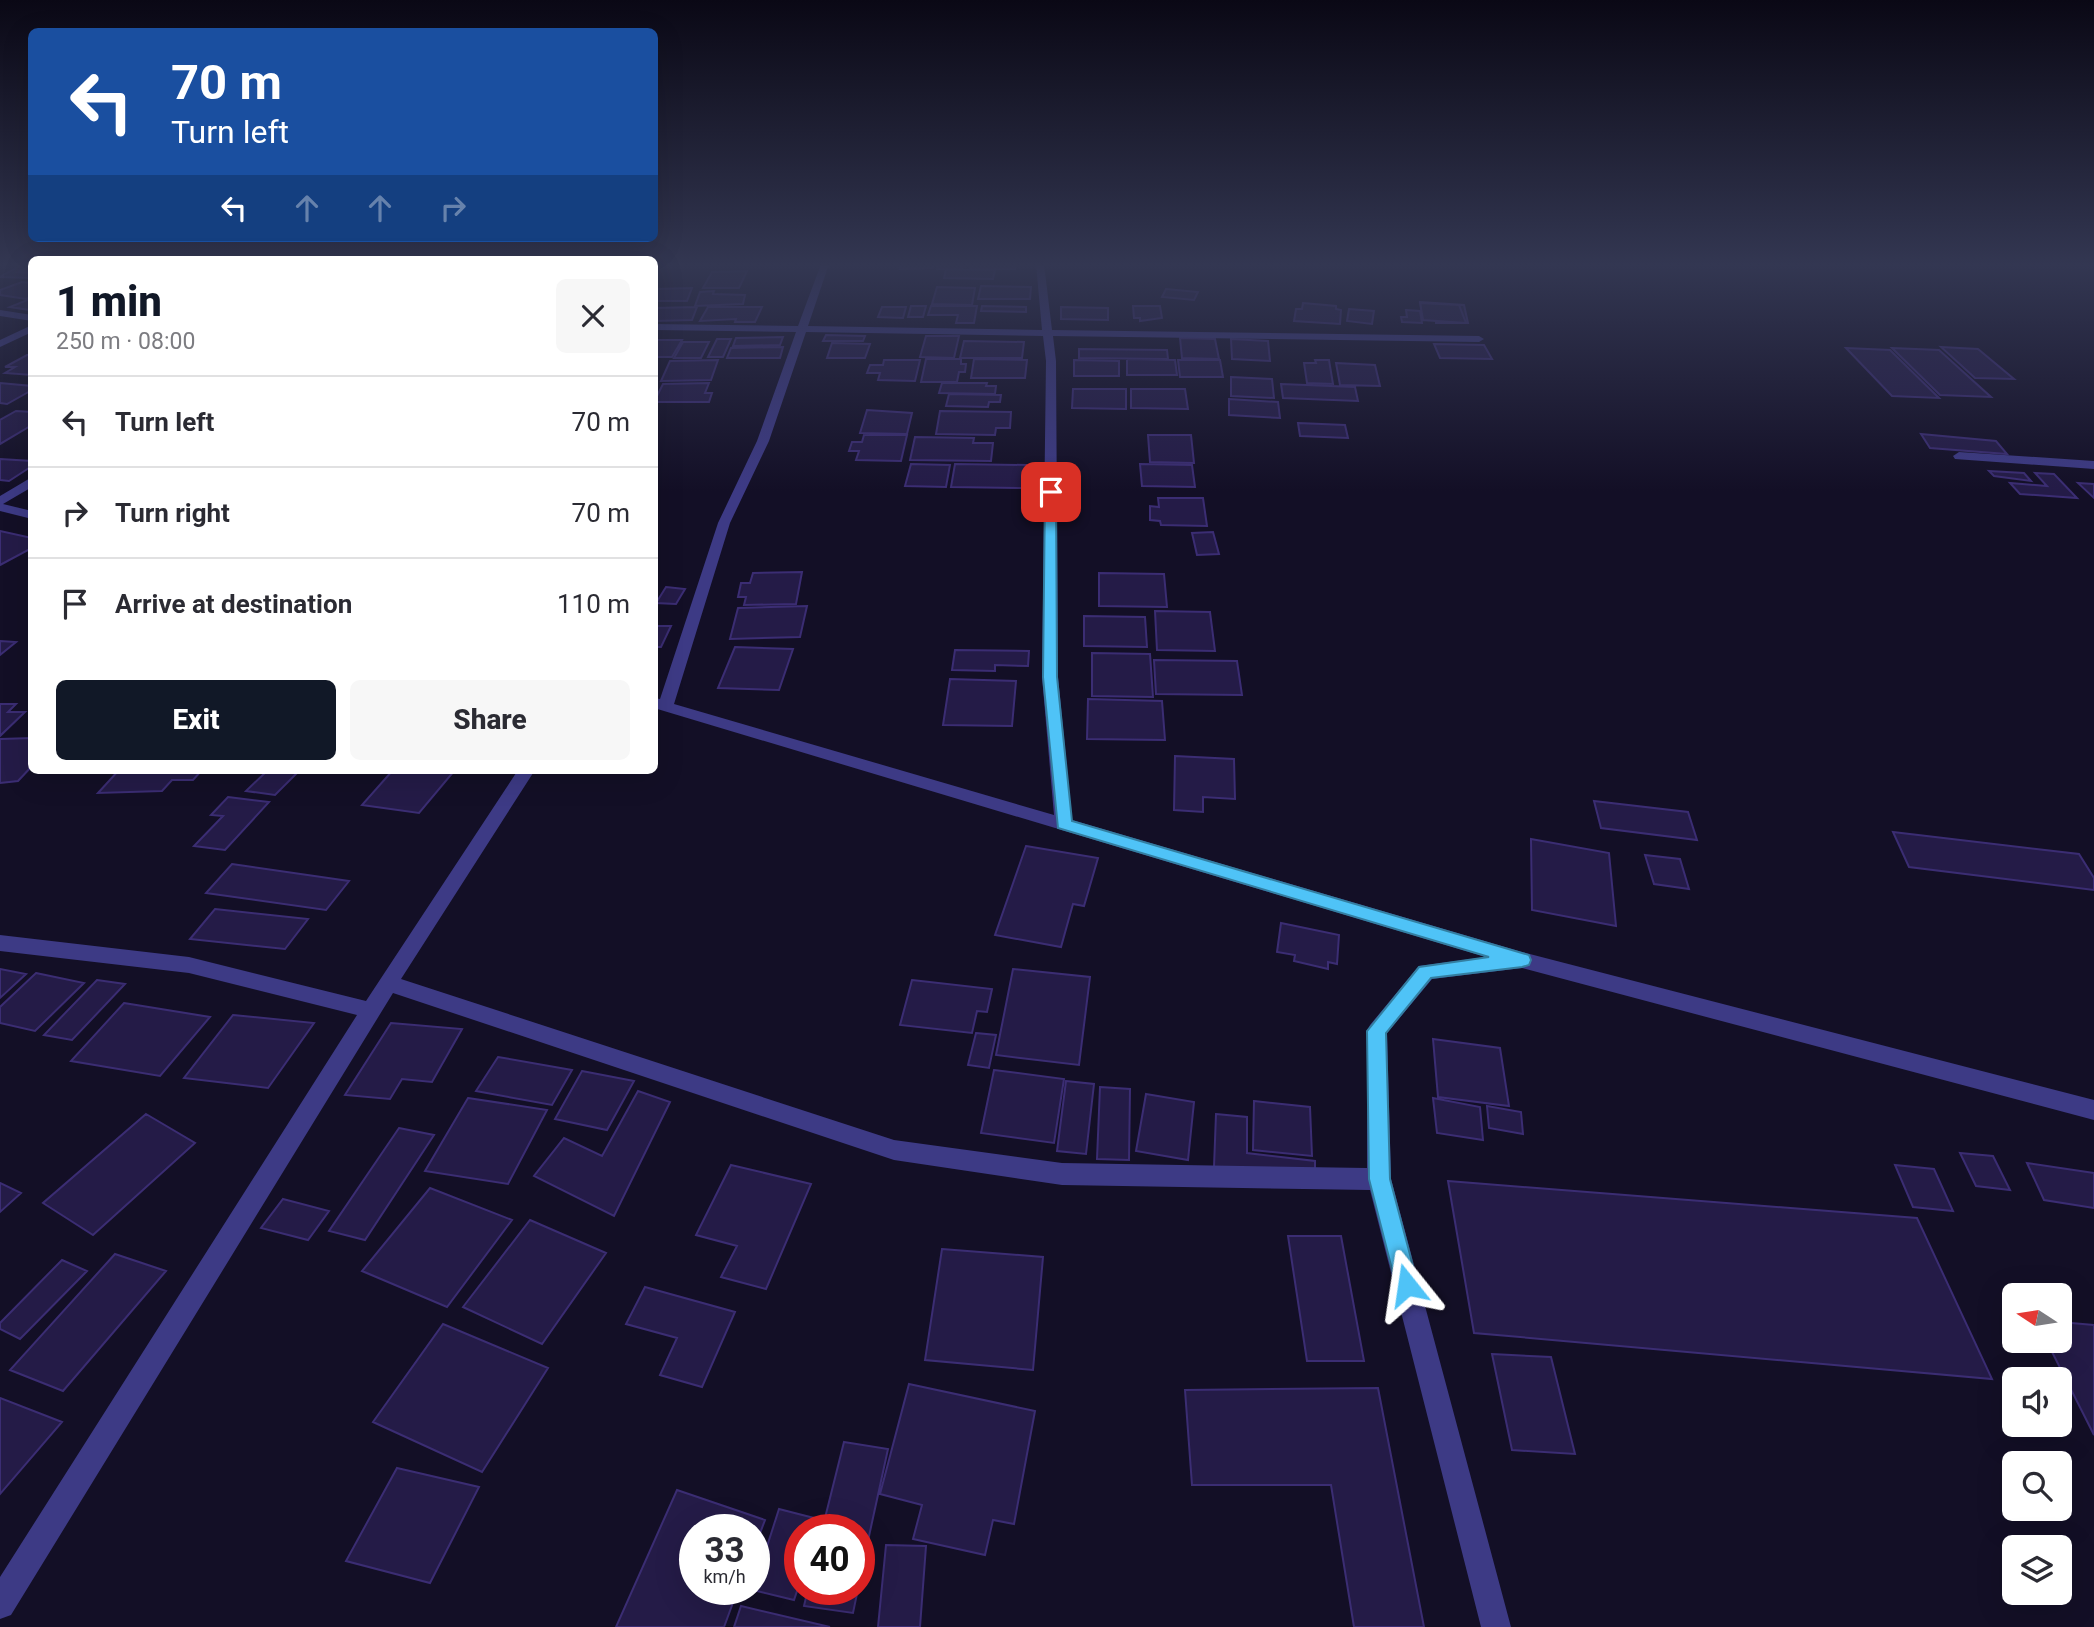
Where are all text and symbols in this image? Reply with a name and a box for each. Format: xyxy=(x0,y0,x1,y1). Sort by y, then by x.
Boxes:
text: 70 m xyxy=(171,54,282,111)
icon: left xyxy=(56,56,147,147)
text: Turn left xyxy=(171,113,289,151)
icon: left xyxy=(215,189,253,227)
icon: ahead xyxy=(288,189,326,227)
icon: ahead xyxy=(361,189,399,227)
icon: right xyxy=(434,189,472,227)
text: 1 min xyxy=(56,277,162,326)
button: close xyxy=(556,279,630,353)
text: 250 m · 08:00 xyxy=(56,328,195,355)
icon: left xyxy=(56,403,94,441)
text: Turn left xyxy=(115,407,214,437)
text: 70 m xyxy=(572,407,630,437)
pin xyxy=(1021,462,1081,522)
icon: arrive xyxy=(1032,473,1070,511)
icon: right xyxy=(56,494,94,532)
text: Turn right xyxy=(115,498,230,528)
text: 70 m xyxy=(572,498,630,528)
icon: arrive xyxy=(56,585,94,623)
text: Arrive at destination xyxy=(115,589,352,619)
text: 110 m xyxy=(557,589,630,619)
button: Exit xyxy=(56,680,336,760)
button: Share xyxy=(350,680,630,760)
position arrow xyxy=(1370,1248,1444,1322)
north arrow xyxy=(2002,1283,2072,1353)
map controls xyxy=(2002,1283,2072,1605)
button: sound xyxy=(2002,1367,2072,1437)
button: search xyxy=(2002,1451,2072,1521)
speed limit sign: 40 xyxy=(784,1514,875,1605)
text: 33 xyxy=(704,1530,745,1571)
button: layers xyxy=(2002,1535,2072,1605)
text: km/h xyxy=(703,1566,746,1587)

